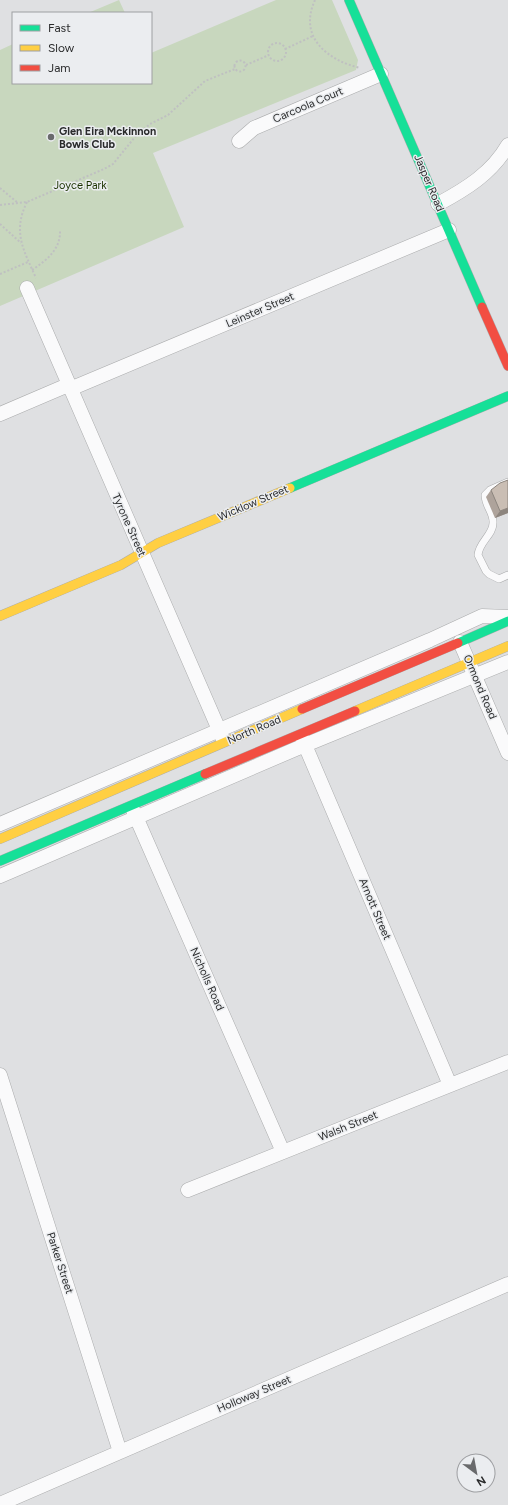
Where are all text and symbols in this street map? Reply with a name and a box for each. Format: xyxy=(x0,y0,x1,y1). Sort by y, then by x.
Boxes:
legend xyxy=(12,12,152,84)
text: Fast xyxy=(48,21,71,35)
text: Slow xyxy=(48,41,75,55)
text: Jam xyxy=(48,61,71,75)
street label: Carcoola Court xyxy=(271,84,345,126)
place label: Glen Eira Mckinnon Bowls Club xyxy=(59,125,156,151)
marker: Glen Eira Mckinnon Bowls Club xyxy=(46,132,56,142)
street label: Jasper Road xyxy=(411,153,447,213)
park label: Joyce Park xyxy=(53,179,107,192)
street label: Leinster Street xyxy=(224,290,296,330)
street label: Wicklow Street xyxy=(216,482,290,524)
street label: Tyrone Street xyxy=(109,492,149,558)
street label: Ormond Road xyxy=(461,653,499,721)
street label: North Road xyxy=(225,713,283,747)
street label: Arnott Street xyxy=(356,876,394,942)
street label: Nicholls Road xyxy=(187,946,227,1012)
street label: Walsh Street xyxy=(316,1108,380,1144)
street label: Parker Street xyxy=(44,1231,76,1295)
street label: Holloway Street xyxy=(215,1373,293,1415)
north arrow xyxy=(456,1453,496,1493)
text: N xyxy=(474,1473,488,1489)

